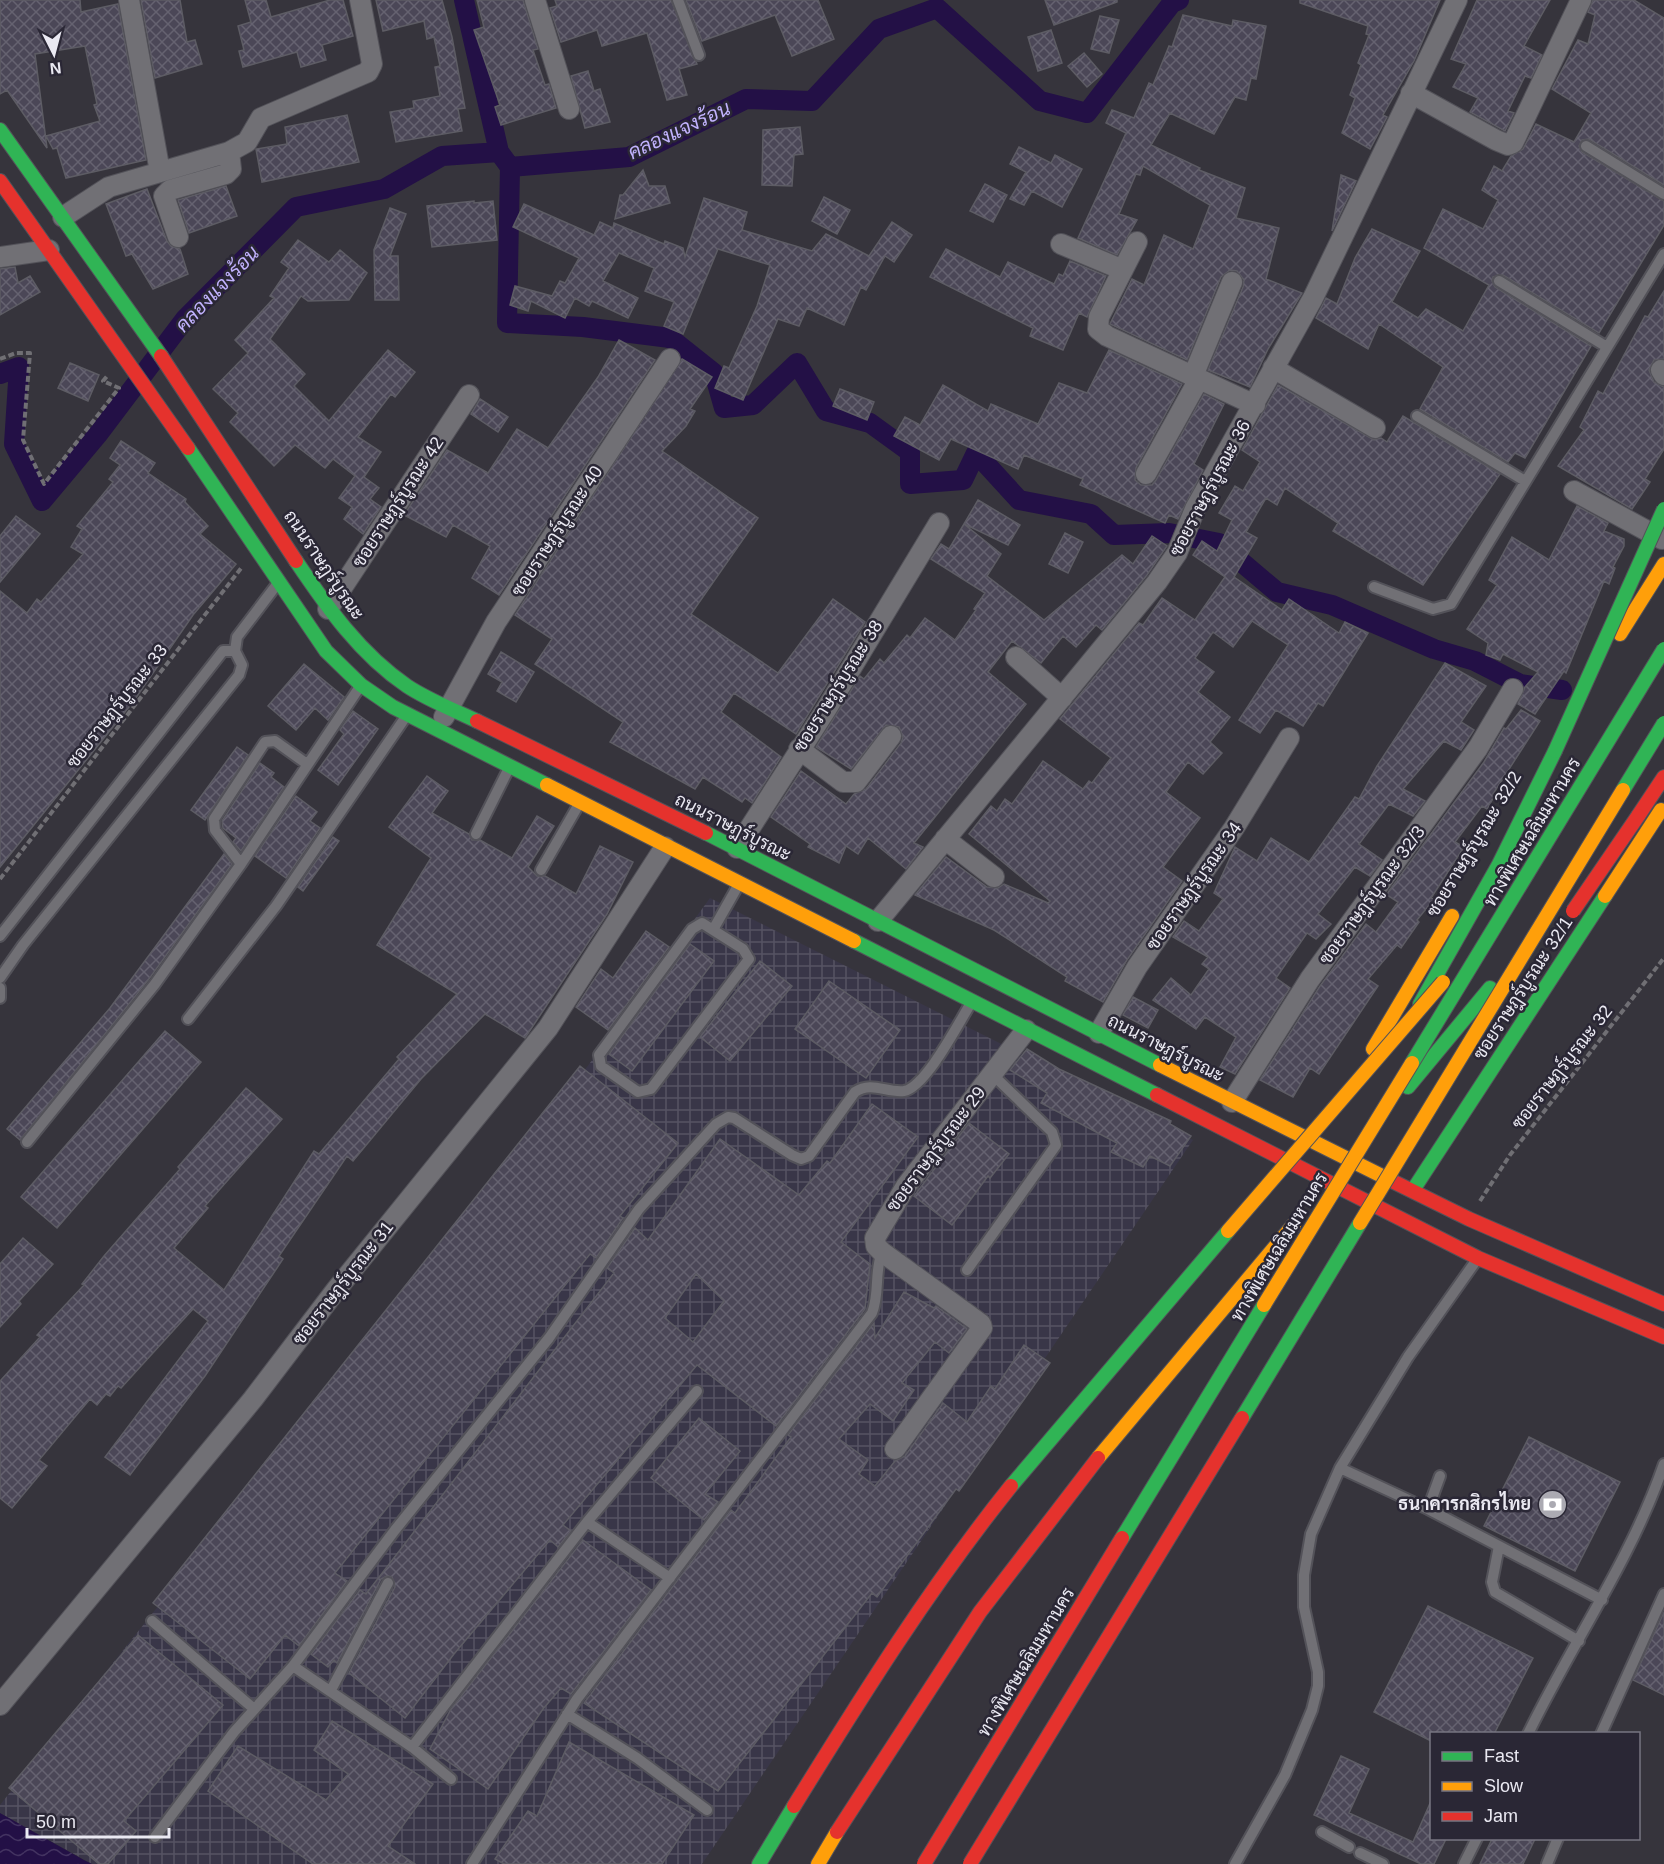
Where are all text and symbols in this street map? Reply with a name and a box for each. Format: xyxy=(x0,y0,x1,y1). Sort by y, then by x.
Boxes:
north arrow xyxy=(24,24,84,84)
text: N xyxy=(49,59,62,77)
water label: คลองแจงร้อน xyxy=(623,95,734,163)
water label: คลองแจงร้อน xyxy=(169,240,263,336)
street label: ซอยราษฎร์บูรณะ 36 xyxy=(1163,415,1257,561)
street label: ซอยราษฎร์บูรณะ 42 xyxy=(346,432,450,572)
street label: ซอยราษฎร์บูรณะ 40 xyxy=(505,461,609,601)
street label: ถนนราษฎร์บูรณะ xyxy=(278,505,370,625)
street label: ซอยราษฎร์บูรณะ 38 xyxy=(787,615,889,757)
street label: ซอยราษฎร์บูรณะ 33 xyxy=(60,638,174,774)
street label: ทางพิเศษเฉลิมมหานคร xyxy=(1479,753,1584,910)
street label: ซอยราษฎร์บูรณะ 32/2 xyxy=(1420,766,1528,922)
street label: ถนนราษฎร์บูรณะ xyxy=(670,786,796,868)
street label: ซอยราษฎร์บูรณะ 34 xyxy=(1140,817,1248,955)
street label: ซอยราษฎร์บูรณะ 32/3 xyxy=(1313,820,1431,970)
street label: ซอยราษฎร์บูรณะ 32/1 xyxy=(1467,911,1579,1065)
street label: ซอยราษฎร์บูรณะ 32 xyxy=(1505,999,1619,1135)
street label: ถนนราษฎร์บูรณะ xyxy=(1103,1007,1229,1089)
street label: ซอยราษฎร์บูรณะ 29 xyxy=(880,1081,992,1217)
street label: ทางพิเศษเฉลิมมหานคร xyxy=(1226,1168,1331,1325)
street label: ซอยราษฎร์บูรณะ 31 xyxy=(286,1215,400,1351)
bank icon: ธนาคารกสิกรไทย xyxy=(1536,1488,1568,1520)
place label: ธนาคารกสิกรไทย xyxy=(1398,1491,1531,1514)
street label: ทางพิเศษเฉลิมมหานคร xyxy=(973,1583,1078,1740)
legend xyxy=(1430,1732,1640,1840)
text: Fast xyxy=(1484,1746,1519,1766)
text: Slow xyxy=(1484,1776,1524,1796)
scale bar xyxy=(27,1801,170,1839)
text: Jam xyxy=(1484,1806,1518,1826)
text: 50 m xyxy=(36,1812,76,1832)

